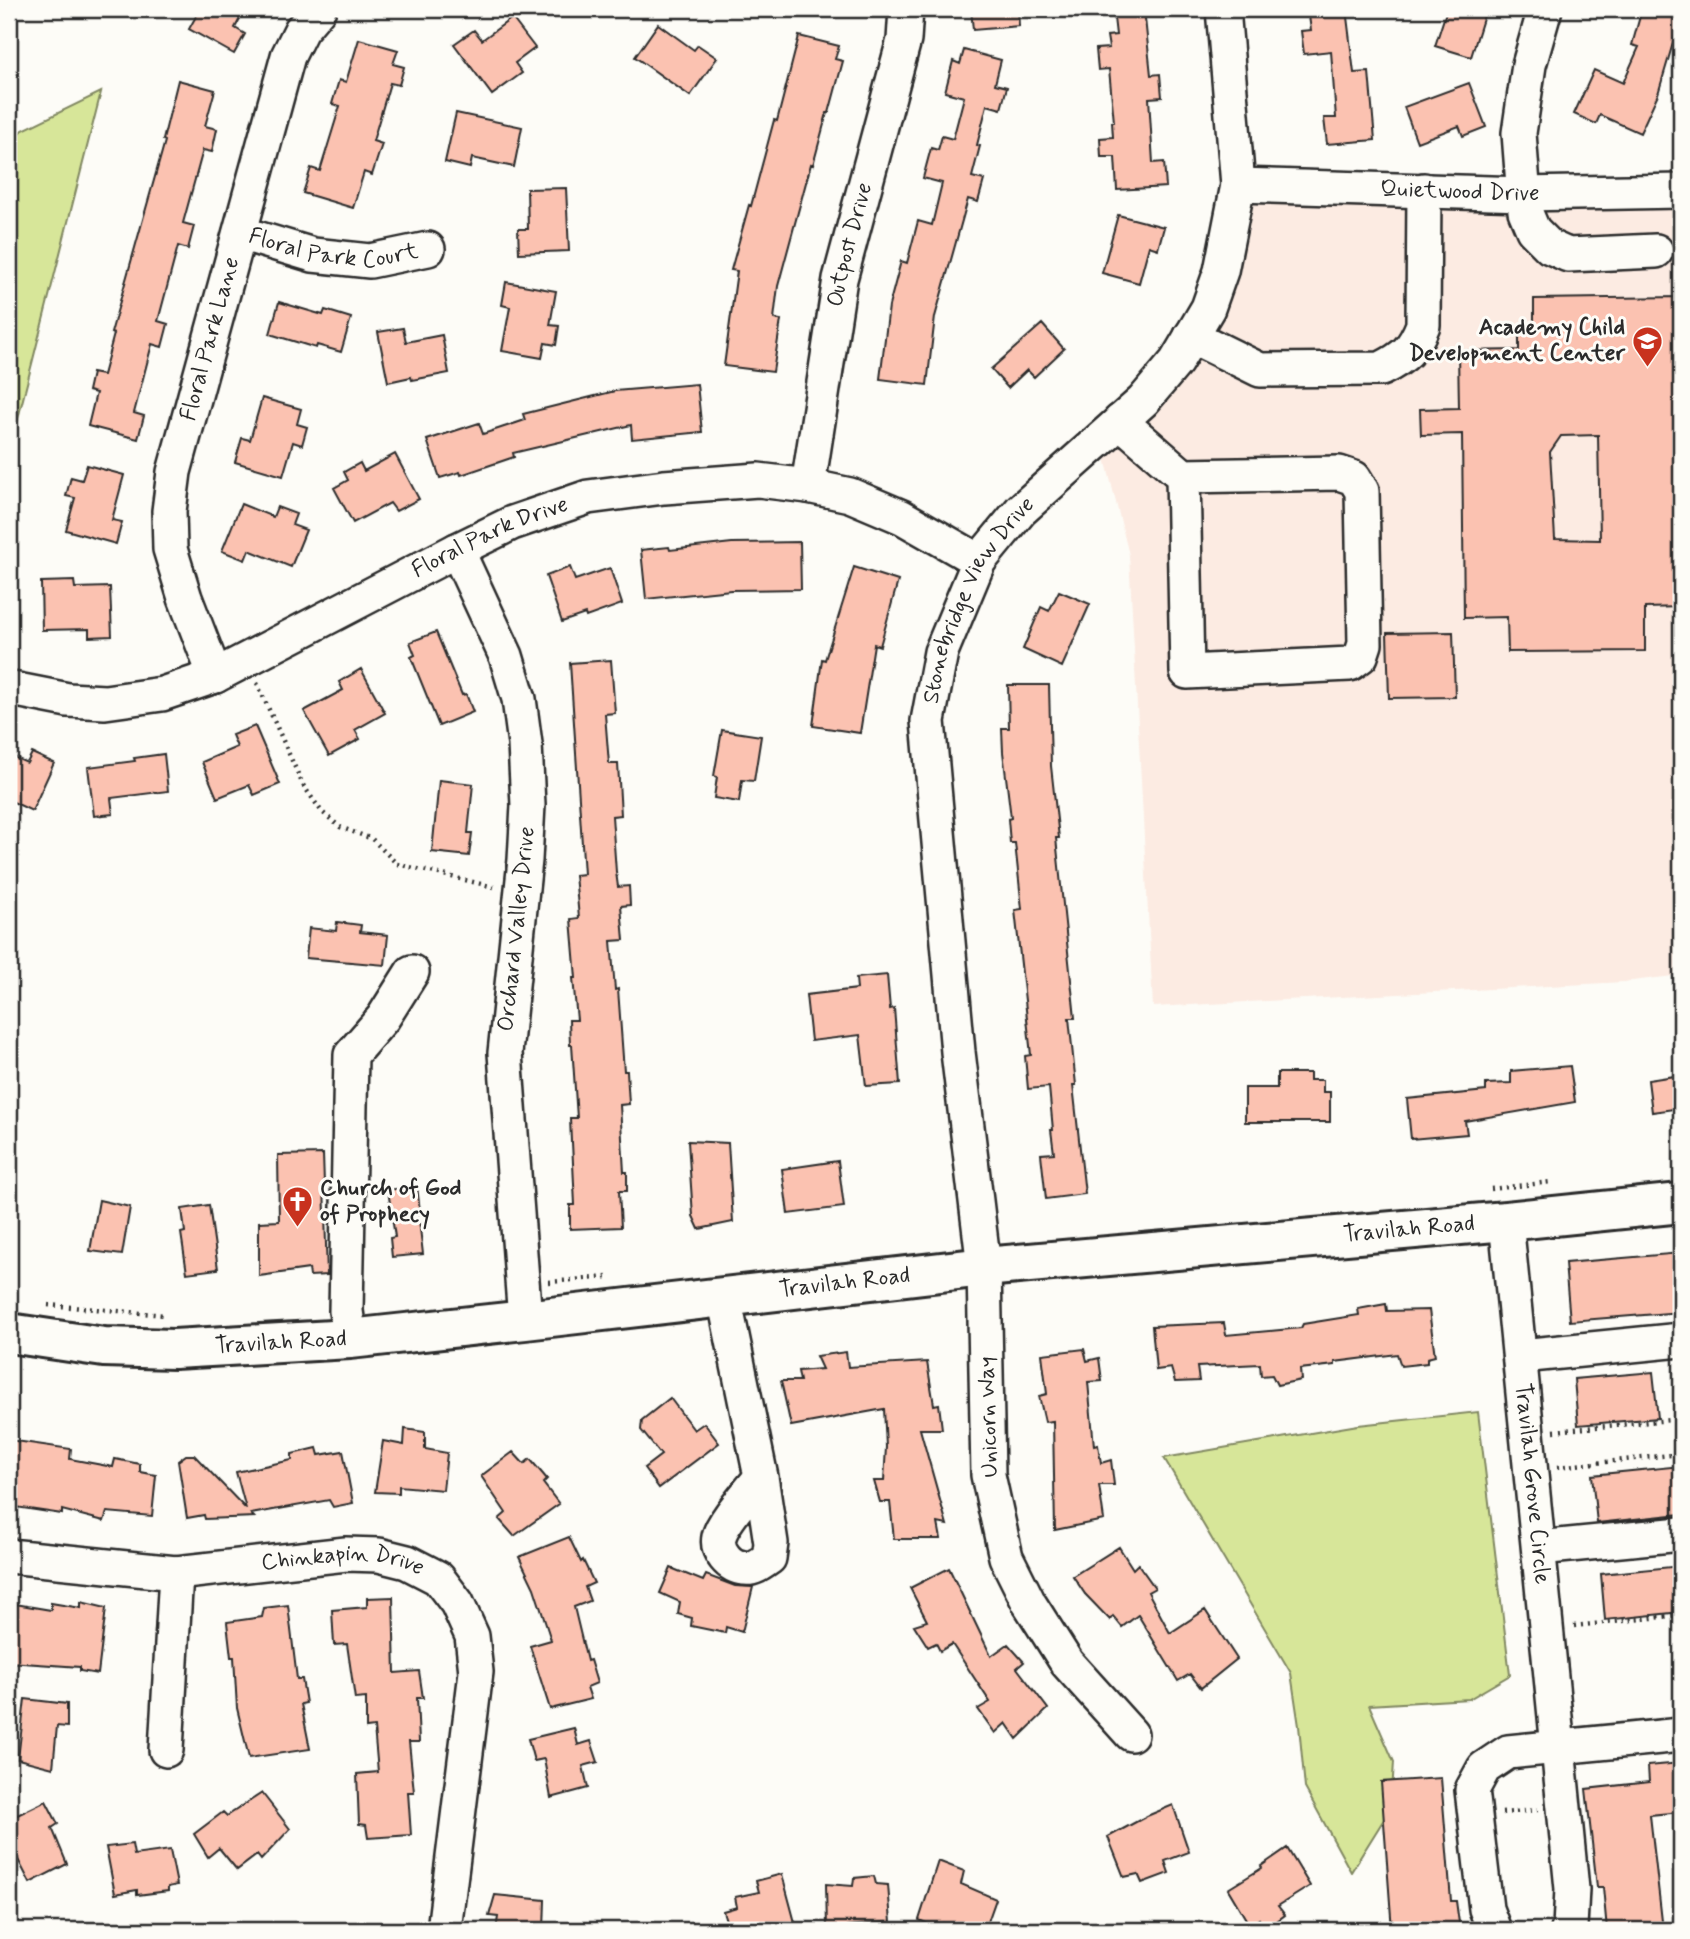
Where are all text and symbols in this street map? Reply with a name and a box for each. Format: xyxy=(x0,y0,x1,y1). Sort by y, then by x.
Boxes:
street label: Quietwood Drive xyxy=(1380,174,1540,209)
street label: Outpost Drive xyxy=(821,179,880,309)
street label: Floral Park Court xyxy=(245,221,421,277)
street label: Floral Park Lane xyxy=(174,254,247,424)
place label: Academy Child Development Center xyxy=(1409,313,1626,369)
school or university icon: Academy Child Development Center xyxy=(1631,324,1665,368)
street label: Floral Park Drive xyxy=(407,490,572,586)
street label: Stonebridge View Drive xyxy=(917,490,1041,706)
street label: Orchard Valley Drive xyxy=(491,825,543,1033)
place label: Church of God of Prophecy xyxy=(320,1174,461,1230)
church icon: Church of God of Prophecy xyxy=(280,1185,314,1229)
street label: Travilah Road xyxy=(1342,1209,1476,1250)
street label: Travilah Road xyxy=(777,1261,912,1306)
street label: Travilah Road xyxy=(214,1324,347,1362)
street label: Unicorn Way xyxy=(972,1356,1006,1478)
street label: Travilah Grove Circle xyxy=(1507,1382,1557,1586)
street label: Chinkapin Drive xyxy=(260,1539,429,1583)

